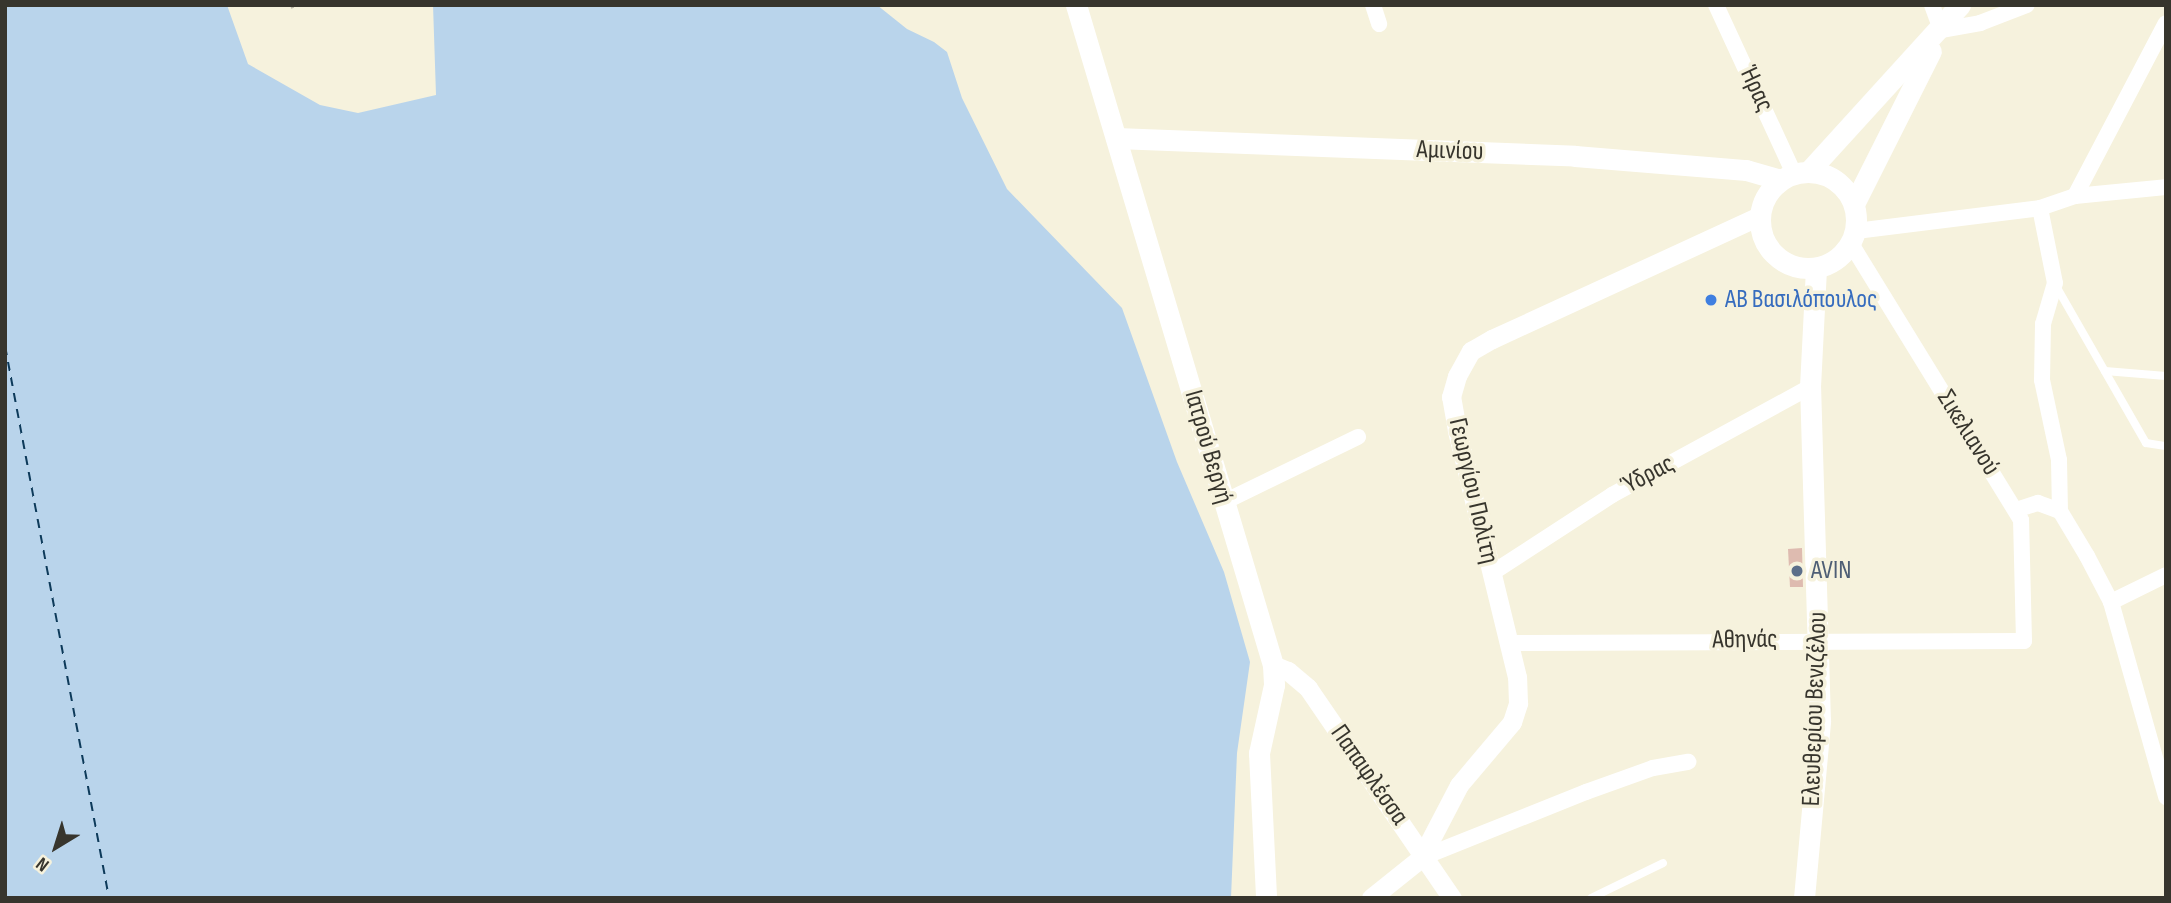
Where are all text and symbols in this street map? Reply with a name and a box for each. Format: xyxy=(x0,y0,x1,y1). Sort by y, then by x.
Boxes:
street label: Ήρας xyxy=(1732,61,1780,117)
street label: Αμινίου xyxy=(1416,134,1484,168)
place label: ΑΒ Βασιλόπουλος xyxy=(1725,284,1877,316)
marker: ΑΒ Βασιλόπουλος xyxy=(1703,292,1719,308)
street label: Σικελιανού xyxy=(1930,385,2006,481)
street label: Ιατρού Βεργή xyxy=(1177,387,1239,507)
street label: Γεωργίου Πολίτη xyxy=(1441,415,1505,567)
street label: Ύδρας xyxy=(1616,448,1680,502)
place label: AVIN xyxy=(1811,555,1852,587)
marker: AVIN xyxy=(1789,563,1805,579)
street label: Ελευθερίου Βενιζέλου xyxy=(1796,611,1834,807)
street label: Αθηνάς xyxy=(1712,624,1778,656)
street label: Παπαφλέσσα xyxy=(1323,719,1415,831)
north arrow xyxy=(21,812,91,882)
text: N xyxy=(32,852,54,876)

